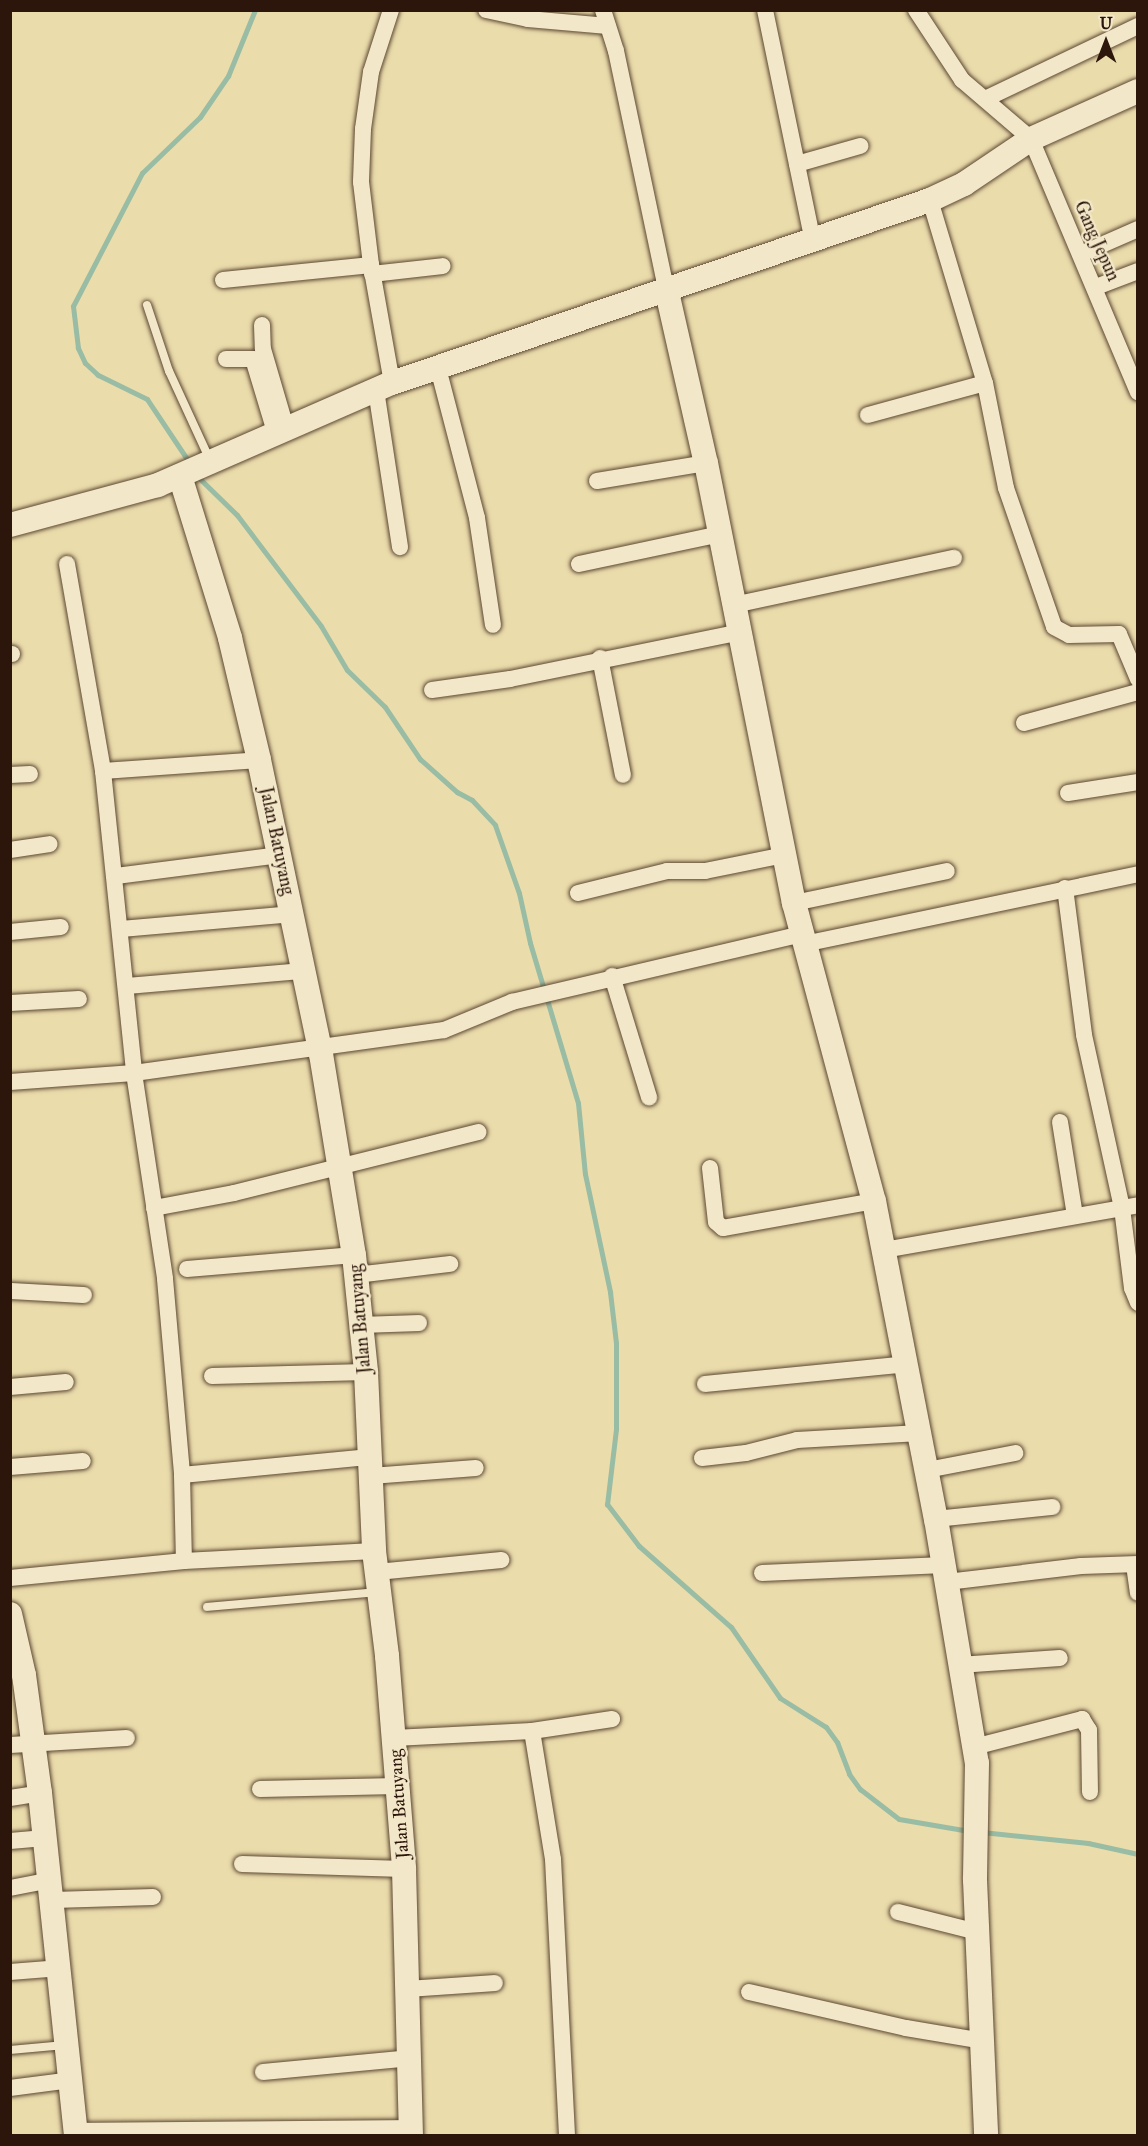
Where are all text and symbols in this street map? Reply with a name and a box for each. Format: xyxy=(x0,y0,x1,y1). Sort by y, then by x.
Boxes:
north arrow xyxy=(1076,12,1136,72)
text: U xyxy=(1100,14,1112,33)
street label: Gang Jepun xyxy=(1070,198,1124,284)
street label: Jalan Batuyang xyxy=(255,785,299,897)
street label: Jalan Batuyang xyxy=(344,1263,376,1375)
street label: Jalan Batuyang xyxy=(384,1748,414,1860)

